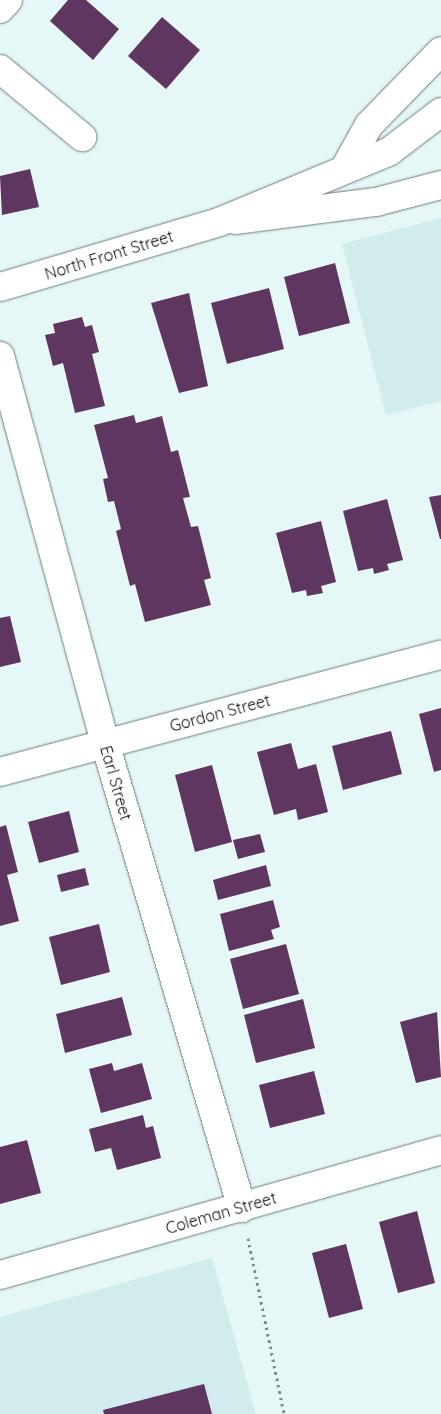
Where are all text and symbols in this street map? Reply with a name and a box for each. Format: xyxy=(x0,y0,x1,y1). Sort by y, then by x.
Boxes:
street label: North Front Street xyxy=(42,226,176,284)
street label: Gordon Street xyxy=(168,690,272,736)
street label: Earl Street xyxy=(96,743,136,823)
street label: Coleman Street xyxy=(163,1188,279,1238)

